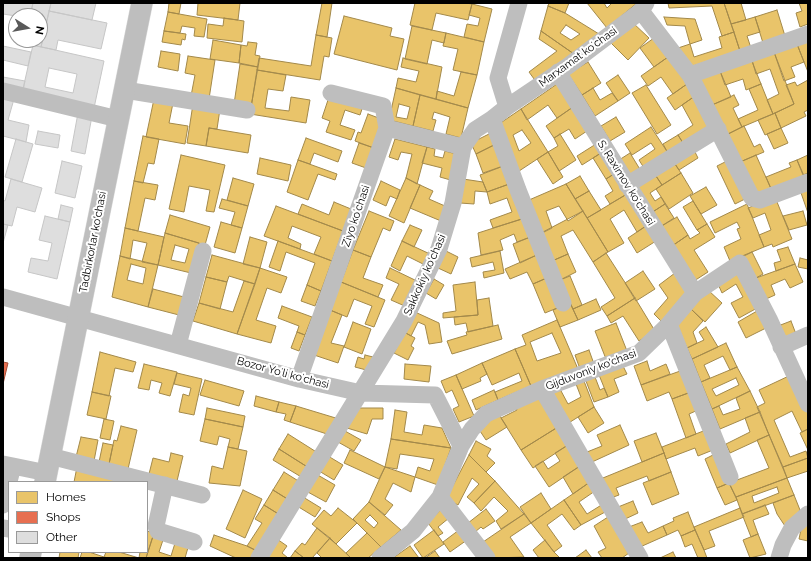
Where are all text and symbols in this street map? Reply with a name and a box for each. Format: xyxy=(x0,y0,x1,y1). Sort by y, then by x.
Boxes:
north arrow xyxy=(8,8,48,48)
street label: Marxamat koʻchasi xyxy=(536,24,620,90)
text: N xyxy=(32,25,46,36)
street label: S. Raximov koʻchasi xyxy=(595,138,657,228)
street label: Ziyo koʻchasi xyxy=(339,183,373,249)
street label: Tadbirkorlar ko'chasi xyxy=(77,190,109,294)
street label: Sakkokiy ko'chasi xyxy=(401,232,449,318)
street label: Gijduvoniy ko'chasi xyxy=(544,347,638,393)
street label: Bozor Yoʻli koʻchasi xyxy=(236,354,330,392)
legend xyxy=(8,481,148,553)
text: Homes xyxy=(46,490,86,504)
text: Shops xyxy=(46,510,81,524)
text: Other xyxy=(46,530,77,544)

